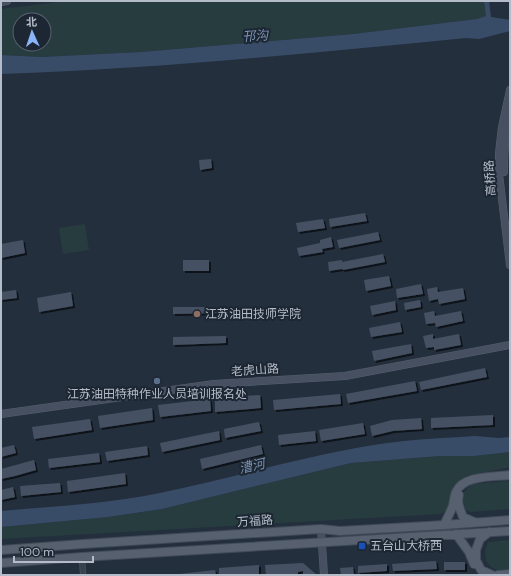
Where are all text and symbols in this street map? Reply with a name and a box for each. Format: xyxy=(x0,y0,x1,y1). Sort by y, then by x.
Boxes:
north arrow xyxy=(12,12,52,52)
text: 北 xyxy=(26,15,37,29)
water label: 邗沟 xyxy=(241,26,271,46)
street label: 高桥路 xyxy=(481,159,499,197)
place label: 江苏油田技师学院 xyxy=(205,306,301,322)
marker: 江苏油田技师学院 xyxy=(192,309,202,319)
street label: 老虎山路 xyxy=(230,360,280,380)
marker: 江苏油田特种作业人员培训报名处 xyxy=(152,376,162,386)
place label: 江苏油田特种作业人员培训报名处 xyxy=(67,386,247,402)
water label: 漕河 xyxy=(237,454,269,477)
street label: 万福路 xyxy=(236,512,274,530)
scale bar xyxy=(14,538,93,564)
place label: 五台山大桥西 xyxy=(370,538,442,554)
marker: 五台山大桥西 xyxy=(357,541,367,551)
text: 100 m xyxy=(20,544,54,560)

